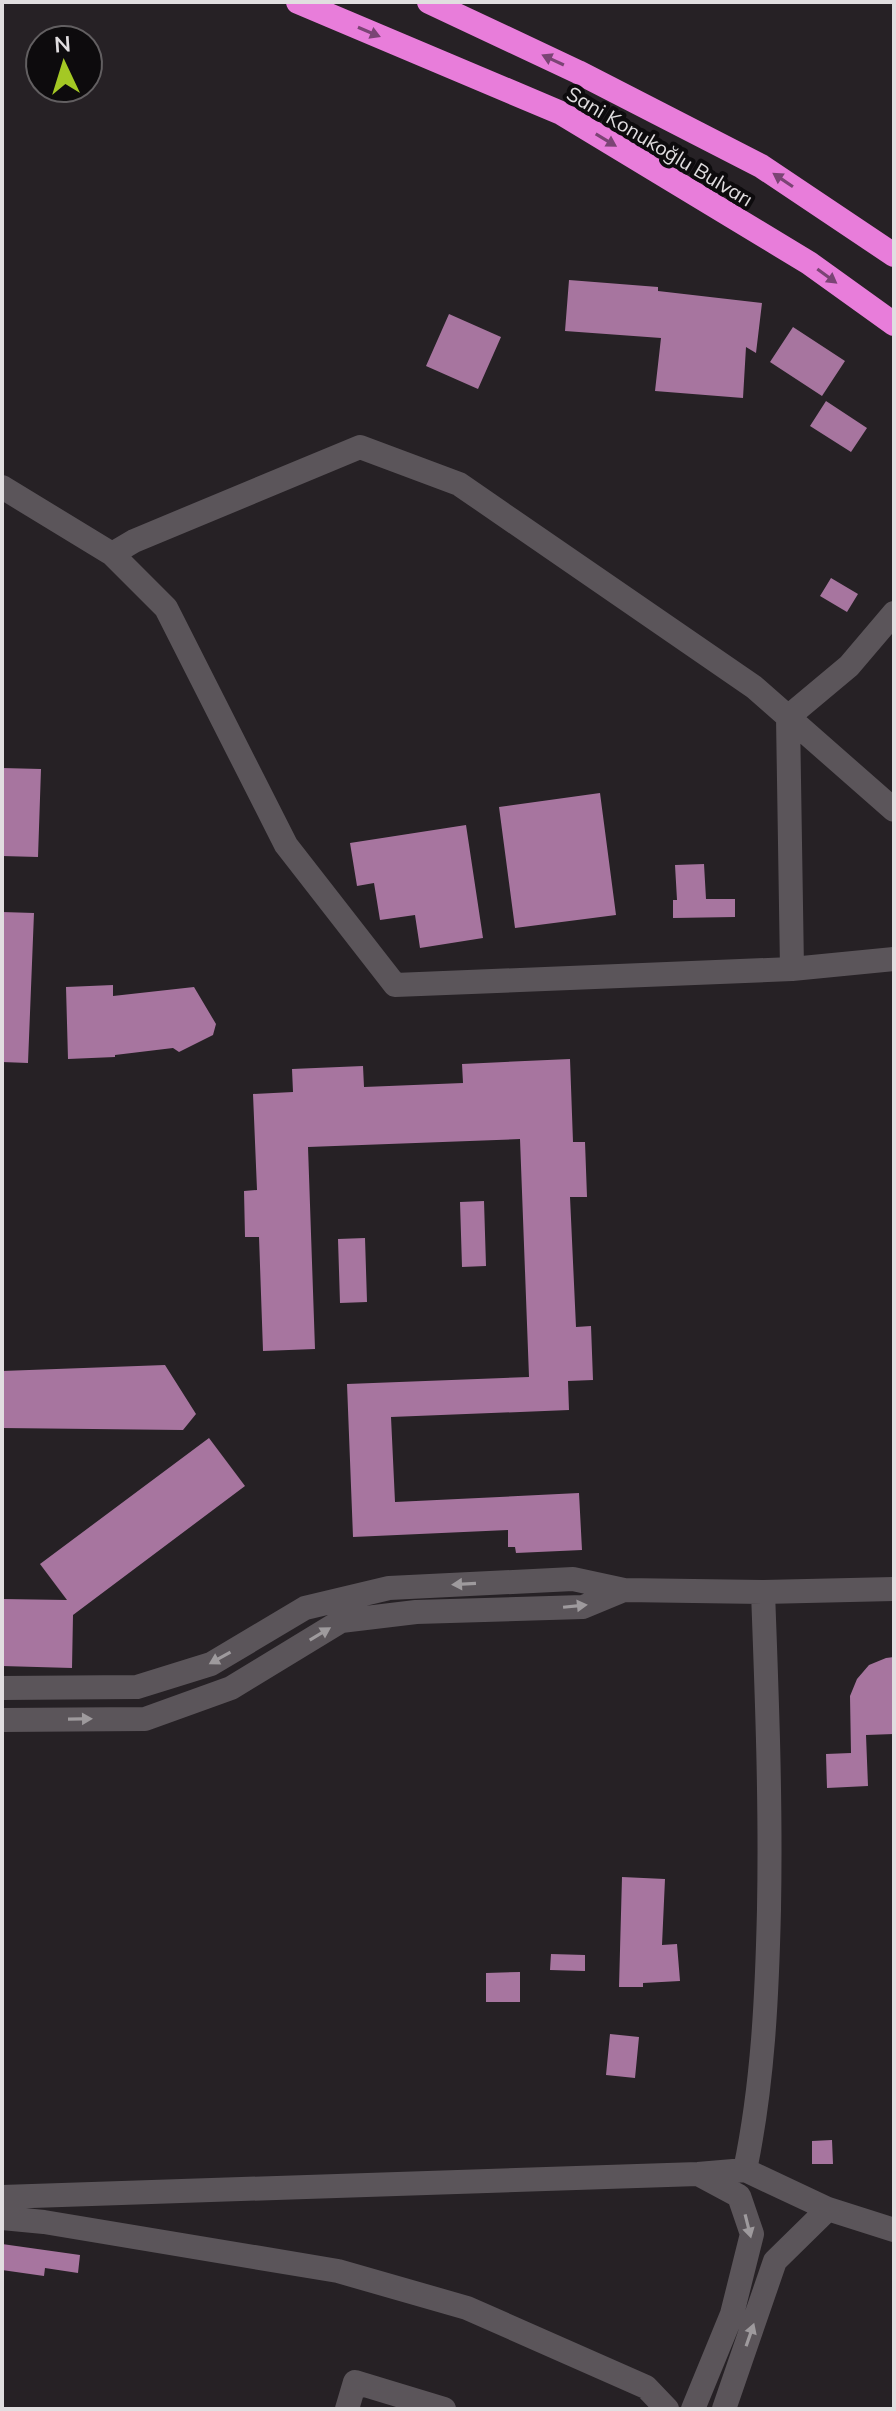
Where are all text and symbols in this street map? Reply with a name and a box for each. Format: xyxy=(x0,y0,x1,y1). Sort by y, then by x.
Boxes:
north arrow xyxy=(24,24,104,104)
one-way arrow xyxy=(358,26,381,39)
text: N xyxy=(53,30,72,59)
one-way arrow xyxy=(541,53,564,66)
street label: Sani Konukoğlu Bulvarı xyxy=(562,81,758,211)
one-way arrow xyxy=(595,133,617,147)
one-way arrow xyxy=(772,173,793,188)
one-way arrow xyxy=(816,268,838,284)
one-way arrow xyxy=(450,1578,476,1591)
one-way arrow xyxy=(563,1600,588,1613)
one-way arrow xyxy=(308,1627,331,1642)
one-way arrow xyxy=(208,1651,231,1665)
one-way arrow xyxy=(68,1713,93,1725)
one-way arrow xyxy=(742,2214,755,2239)
one-way arrow xyxy=(744,2323,756,2347)

